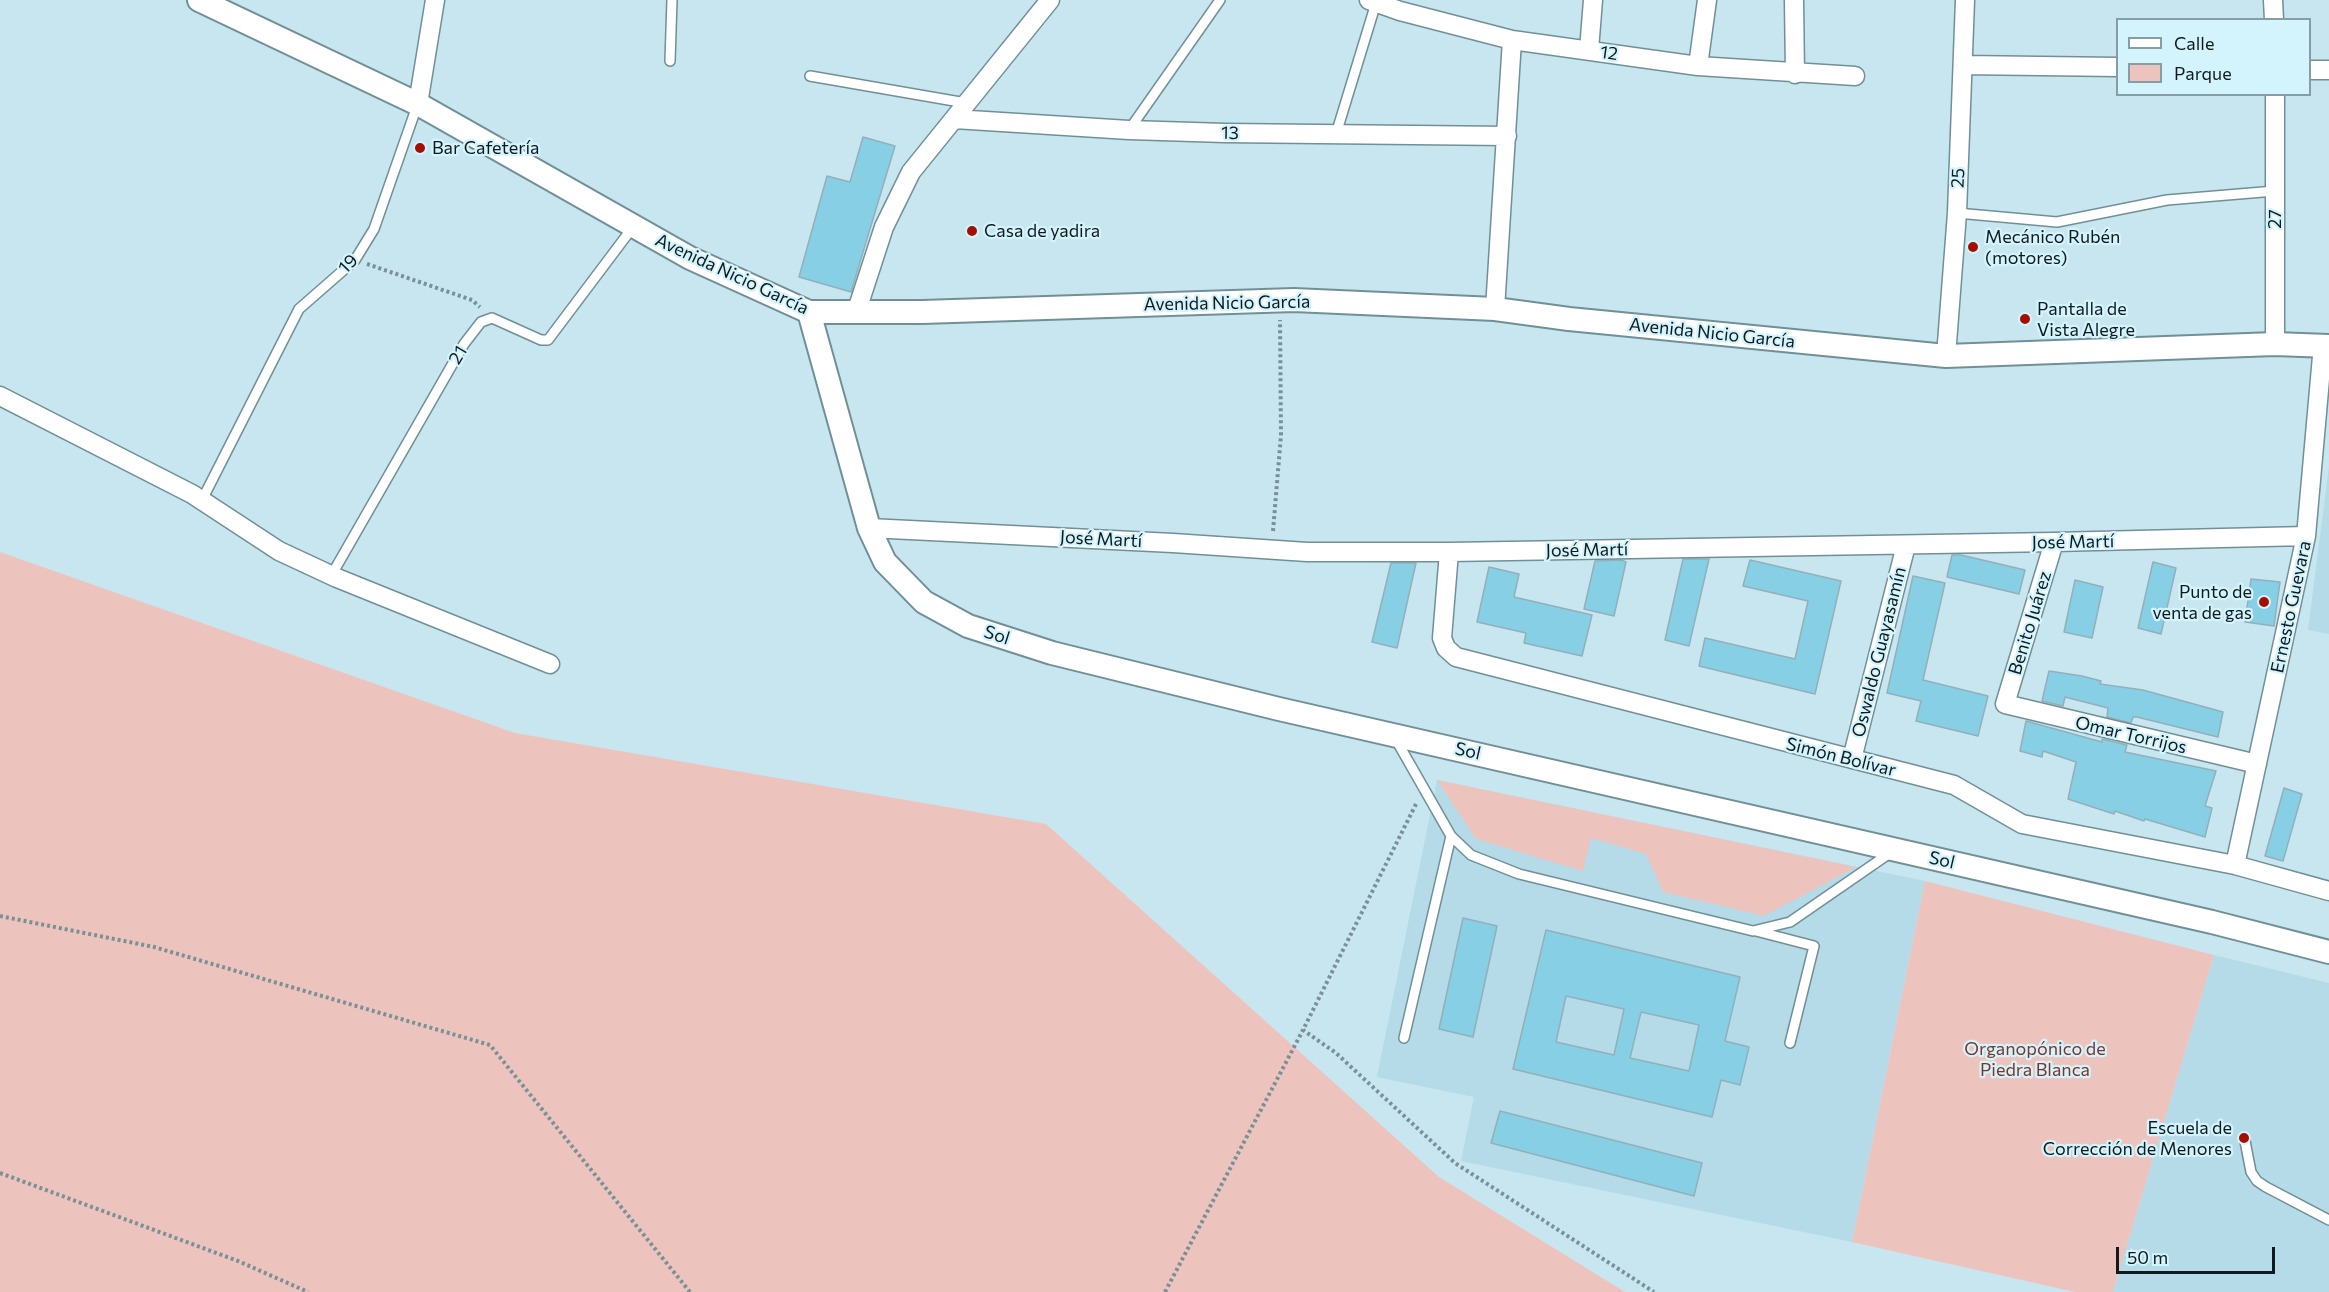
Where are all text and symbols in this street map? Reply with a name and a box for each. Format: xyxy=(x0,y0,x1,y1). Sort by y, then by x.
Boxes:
legend xyxy=(2116,18,2311,96)
text: Calle xyxy=(2174,32,2214,54)
street label: 12 xyxy=(1599,41,1619,65)
text: Parque xyxy=(2174,62,2232,84)
street label: 13 xyxy=(1221,122,1239,144)
place label: Bar Cafetería xyxy=(432,137,539,159)
marker: Bar Cafetería xyxy=(413,141,427,155)
street label: 25 xyxy=(1947,167,1969,189)
street label: 27 xyxy=(2264,209,2286,229)
place label: Casa de yadira xyxy=(984,220,1100,242)
marker: Casa de yadira xyxy=(965,224,979,238)
place label: Mecánico Rubén (motores) xyxy=(1985,226,2120,268)
street label: Avenida Nicio García xyxy=(652,229,812,319)
marker: Mecánico Rubén (motores) xyxy=(1966,240,1980,254)
street label: 19 xyxy=(334,250,362,278)
street label: Avenida Nicio García xyxy=(1143,291,1311,315)
place label: Pantalla de Vista Alegre xyxy=(2037,298,2135,340)
marker: Pantalla de Vista Alegre xyxy=(2018,312,2032,326)
street label: Avenida Nicio García xyxy=(1628,314,1796,352)
street label: 21 xyxy=(444,342,472,368)
street label: José Martí xyxy=(1059,526,1143,552)
street label: José Martí xyxy=(2032,530,2114,554)
street label: José Martí xyxy=(1546,538,1628,562)
street label: Ernesto Guevara xyxy=(2266,539,2316,675)
street label: Oswaldo Guayasamín xyxy=(1847,565,1911,739)
street label: Benito Juárez xyxy=(2004,568,2056,678)
place label: Punto de venta de gas xyxy=(2152,581,2252,624)
marker: Punto de venta de gas xyxy=(2257,595,2271,609)
street label: Sol xyxy=(981,621,1013,649)
street label: Omar Torrijos xyxy=(2073,712,2189,758)
street label: Simón Bolívar xyxy=(1784,733,1898,781)
street label: Sol xyxy=(1453,738,1483,764)
street label: Sol xyxy=(1927,847,1957,873)
park label: Organopónico de Piedra Blanca xyxy=(1964,1038,2106,1080)
place label: Escuela de Corrección de Menores xyxy=(2043,1117,2232,1160)
marker: Escuela de Corrección de Menores xyxy=(2237,1131,2251,1145)
scale bar xyxy=(2119,1235,2278,1273)
text: 50 m xyxy=(2127,1246,2168,1268)

